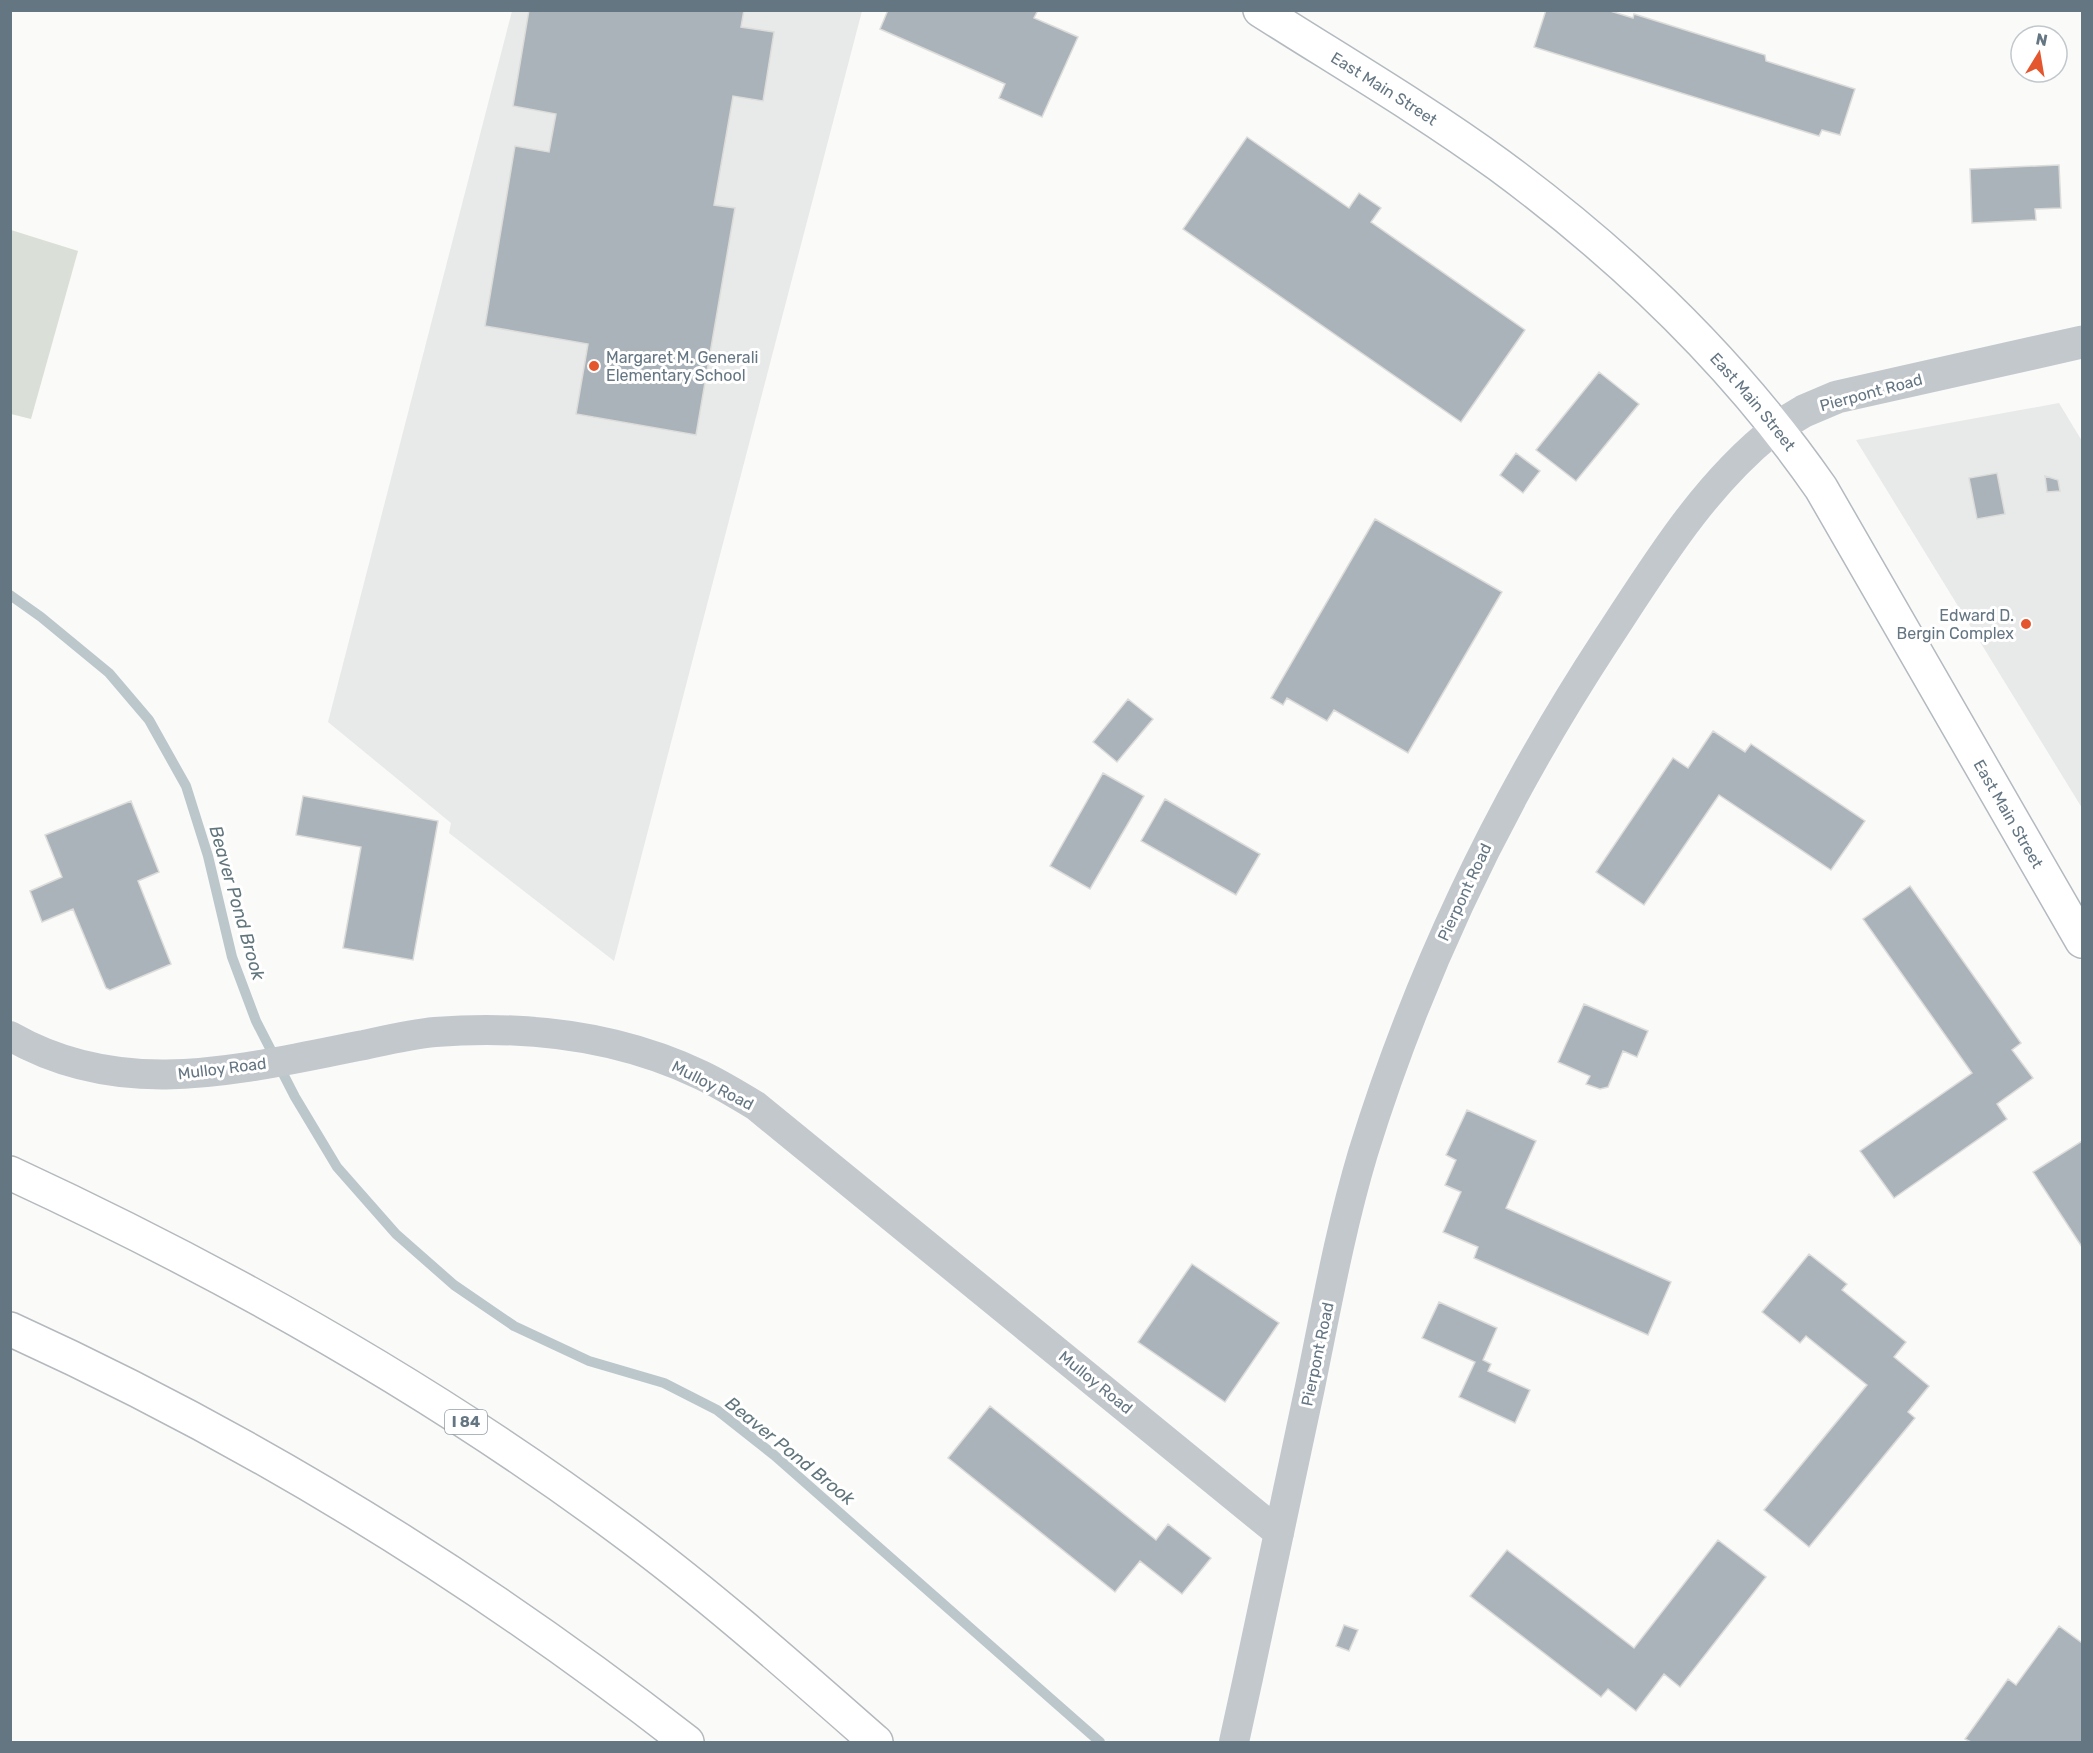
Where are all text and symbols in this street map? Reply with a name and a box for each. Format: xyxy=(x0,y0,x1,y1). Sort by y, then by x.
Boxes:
north arrow xyxy=(2009,24,2069,84)
text: N xyxy=(2034,29,2049,50)
street label: East Main Street xyxy=(1327,48,1441,130)
place label: Margaret M. Generali Elementary School xyxy=(606,348,758,385)
street label: East Main Street xyxy=(1706,349,1799,455)
marker: Margaret M. Generali Elementary School xyxy=(587,359,601,373)
street label: Pierpont Road xyxy=(1818,370,1925,415)
place label: Edward D. Bergin Complex xyxy=(1897,606,2014,643)
marker: Edward D. Bergin Complex xyxy=(2019,617,2033,631)
street label: East Main Street xyxy=(1970,756,2047,872)
water label: Beaver Pond Brook xyxy=(204,823,270,984)
street label: Pierpont Road xyxy=(1434,840,1495,944)
street label: Mulloy Road xyxy=(177,1054,268,1083)
street label: Mulloy Road xyxy=(669,1057,757,1114)
street label: Pierpont Road xyxy=(1297,1300,1338,1408)
street label: Mulloy Road xyxy=(1055,1347,1136,1418)
water label: Beaver Pond Brook xyxy=(721,1392,860,1510)
road number: I 84 xyxy=(445,1410,487,1434)

